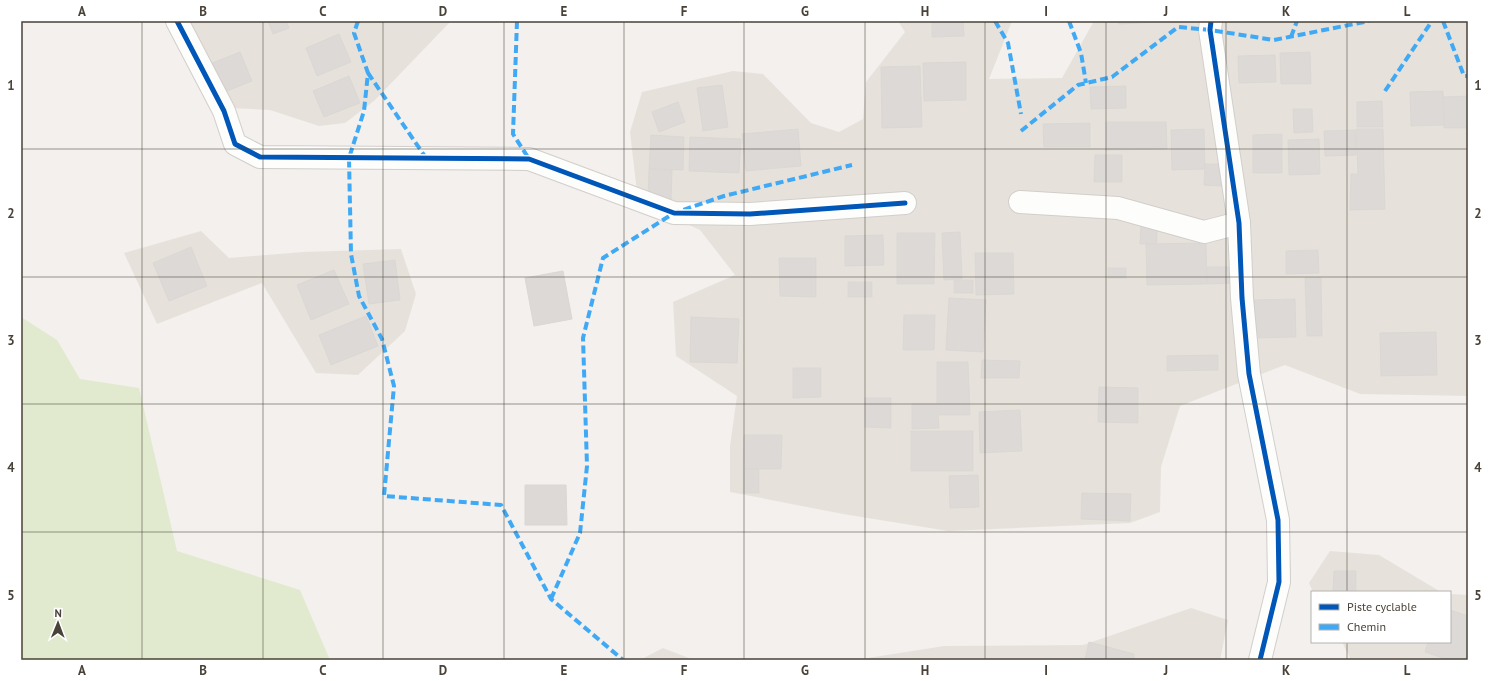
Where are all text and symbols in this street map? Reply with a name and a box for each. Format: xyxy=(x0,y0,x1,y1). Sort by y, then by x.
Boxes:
text: A xyxy=(78,3,86,20)
text: B xyxy=(199,3,207,20)
text: C xyxy=(319,3,327,20)
text: D xyxy=(439,3,447,20)
text: E xyxy=(561,3,568,20)
text: F xyxy=(681,3,688,20)
text: G xyxy=(801,3,809,20)
text: H xyxy=(921,3,929,20)
text: I xyxy=(1044,3,1048,20)
text: J xyxy=(1163,3,1168,20)
text: K xyxy=(1282,3,1290,20)
text: L xyxy=(1404,3,1411,20)
text: 1 xyxy=(7,77,15,94)
text: 1 xyxy=(1474,77,1482,94)
text: 2 xyxy=(7,205,15,222)
text: 2 xyxy=(1474,205,1482,222)
text: 3 xyxy=(7,332,15,349)
text: 3 xyxy=(1474,332,1482,349)
text: 4 xyxy=(7,459,15,476)
text: 4 xyxy=(1474,459,1482,476)
text: 5 xyxy=(7,587,15,604)
text: 5 xyxy=(1474,587,1482,604)
legend xyxy=(1311,591,1451,643)
text: Piste cyclable xyxy=(1347,599,1417,614)
north arrow xyxy=(38,603,78,643)
text: N xyxy=(54,606,62,620)
text: Chemin xyxy=(1347,619,1386,634)
text: A xyxy=(78,662,86,679)
text: B xyxy=(199,662,207,679)
text: C xyxy=(319,662,327,679)
text: D xyxy=(439,662,447,679)
text: E xyxy=(561,662,568,679)
text: F xyxy=(681,662,688,679)
text: G xyxy=(801,662,809,679)
text: H xyxy=(921,662,929,679)
text: I xyxy=(1044,662,1048,679)
text: J xyxy=(1163,662,1168,679)
text: K xyxy=(1282,662,1290,679)
text: L xyxy=(1404,662,1411,679)

